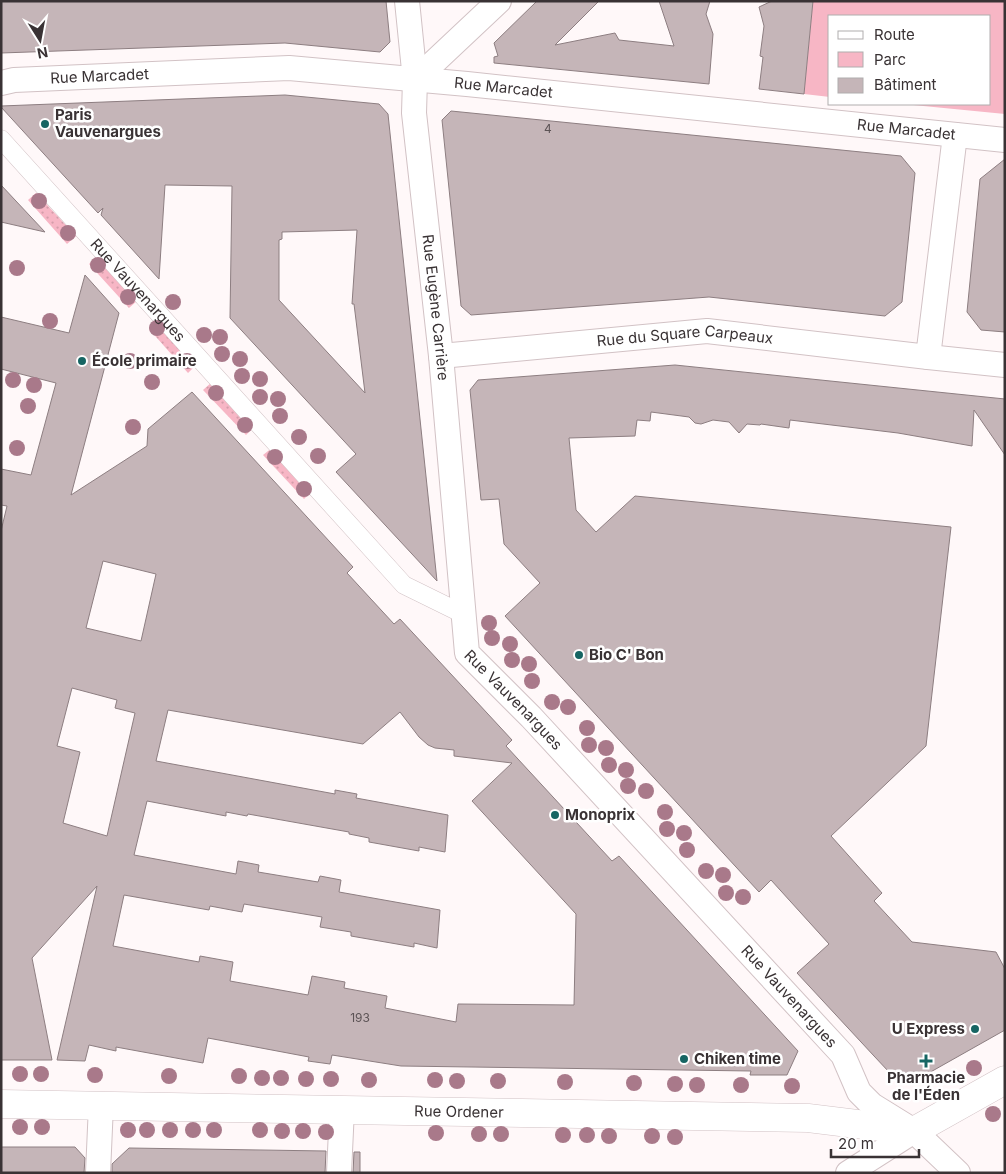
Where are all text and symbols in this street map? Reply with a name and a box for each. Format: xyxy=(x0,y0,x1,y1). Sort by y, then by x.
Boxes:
north arrow xyxy=(15,15,65,65)
legend xyxy=(828,15,991,105)
text: Route xyxy=(874,25,915,44)
text: N xyxy=(36,44,49,63)
text: Parc xyxy=(874,50,906,69)
street label: Rue Marcadet xyxy=(50,64,149,87)
street label: Rue Marcadet xyxy=(453,73,554,102)
text: Bâtiment xyxy=(874,75,937,94)
place label: Paris Vauvenargues xyxy=(55,105,161,141)
street label: Rue Marcadet xyxy=(856,115,957,144)
marker: Paris Vauvenargues xyxy=(39,118,51,130)
house number: 4 xyxy=(544,121,552,136)
street label: Rue Eugène Carrière xyxy=(419,233,453,381)
street label: Rue Vauvenargues xyxy=(87,234,190,346)
street label: Rue du Square Carpeaux xyxy=(596,321,774,350)
place label: École primaire xyxy=(92,351,197,370)
marker: École primaire xyxy=(76,355,88,367)
place label: Bio C' Bon xyxy=(589,645,664,664)
street label: Rue Vauvenargues xyxy=(460,646,567,754)
marker: Bio C' Bon xyxy=(573,649,585,661)
place label: Monoprix xyxy=(565,805,635,824)
marker: Monoprix xyxy=(549,809,561,821)
street label: Rue Vauvenargues xyxy=(737,941,841,1051)
house number: 193 xyxy=(350,1010,370,1025)
place label: U Express xyxy=(892,1019,965,1038)
marker: U Express xyxy=(969,1023,981,1035)
place label: Chiken time xyxy=(694,1049,781,1068)
marker: Chiken time xyxy=(678,1053,690,1065)
marker: Pharmacie de l'Éden xyxy=(920,1055,932,1067)
place label: Pharmacie de l'Éden xyxy=(887,1068,965,1104)
street label: Rue Ordener xyxy=(414,1101,504,1122)
scale bar xyxy=(831,1126,918,1158)
text: 20 m xyxy=(838,1134,874,1153)

